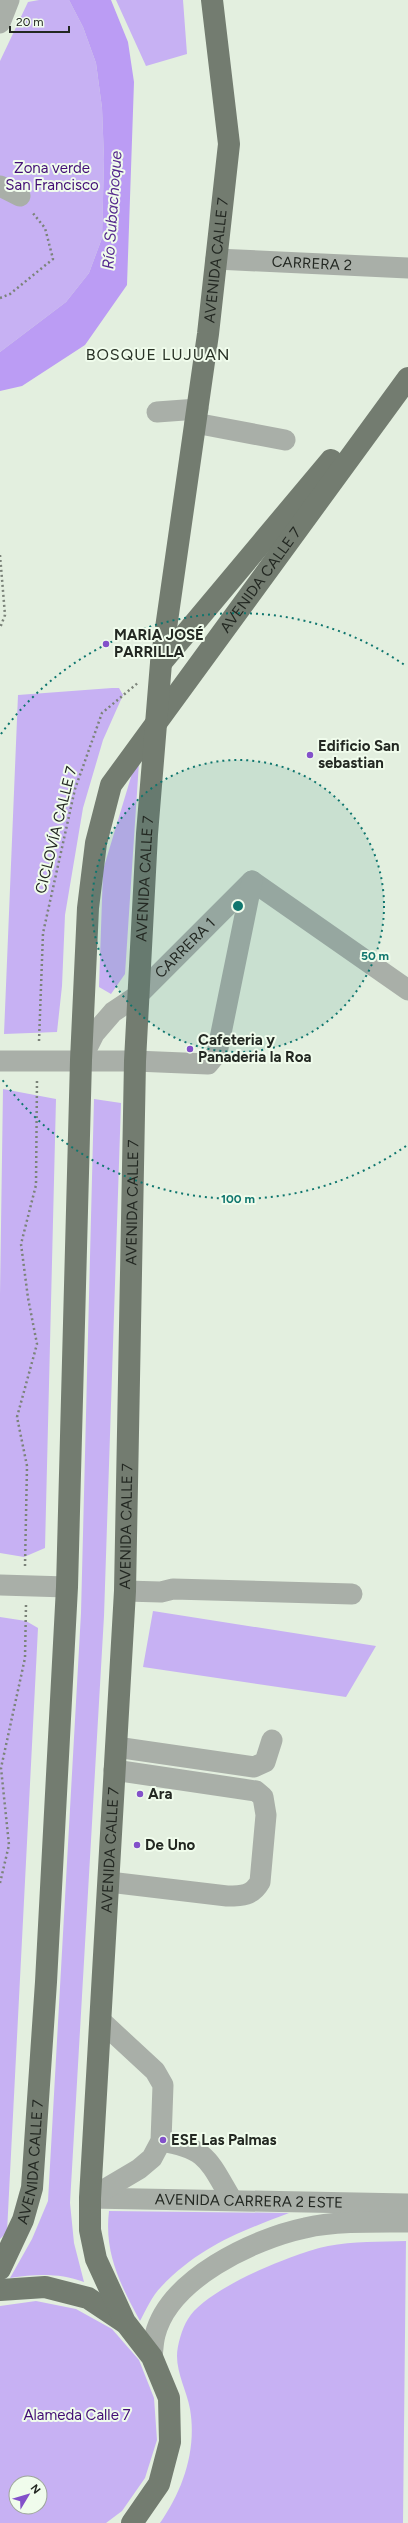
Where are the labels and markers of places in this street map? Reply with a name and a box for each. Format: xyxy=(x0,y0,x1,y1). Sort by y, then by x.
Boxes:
place label: MARIA JOSÉ PARRILLA xyxy=(114,626,204,661)
marker: MARIA JOSÉ PARRILLA xyxy=(101,639,111,649)
place label: Edificio San sebastian xyxy=(318,737,400,772)
marker: Edificio San sebastian xyxy=(305,750,315,760)
centre of rings xyxy=(231,899,245,913)
place label: Cafeteria y Panaderia la Roa xyxy=(198,1031,311,1066)
marker: Cafeteria y Panaderia la Roa xyxy=(185,1044,195,1054)
place label: Ara xyxy=(148,1785,172,1803)
marker: Ara xyxy=(135,1789,145,1799)
place label: De Uno xyxy=(145,1836,195,1854)
marker: De Uno xyxy=(132,1840,142,1850)
place label: ESE Las Palmas xyxy=(171,2131,277,2149)
marker: ESE Las Palmas xyxy=(158,2135,168,2145)

